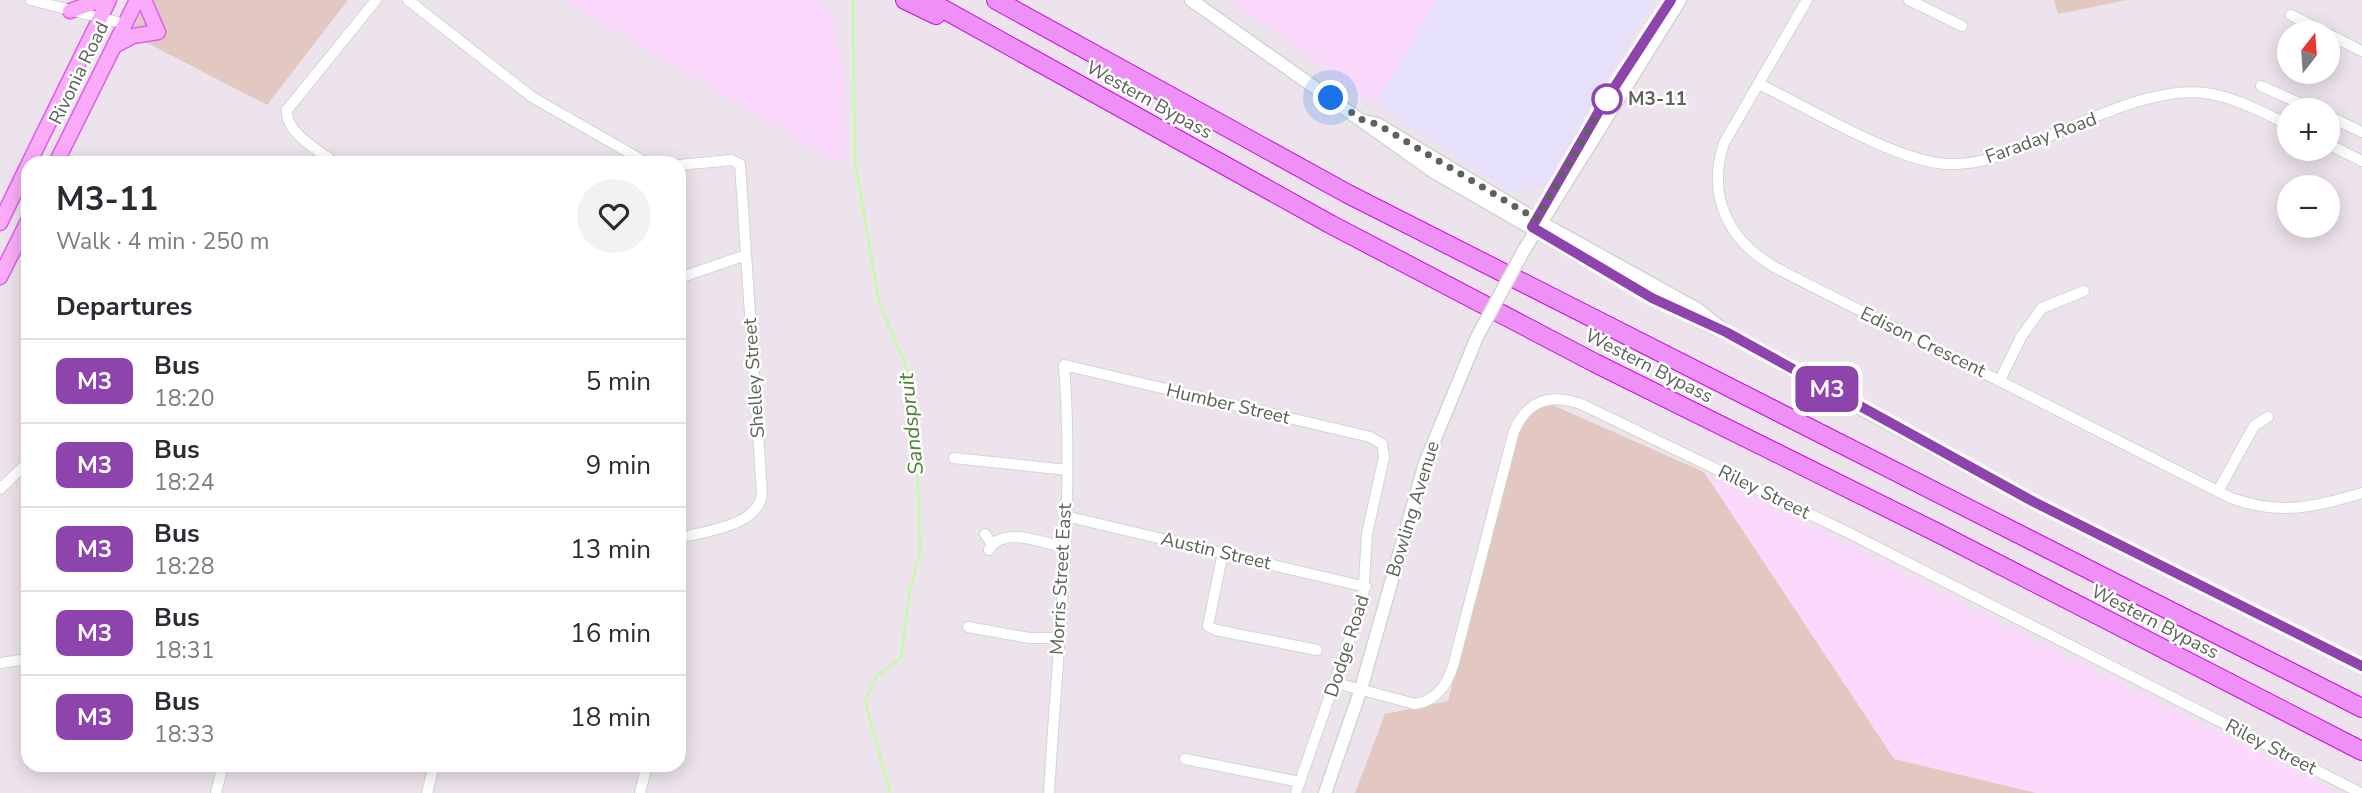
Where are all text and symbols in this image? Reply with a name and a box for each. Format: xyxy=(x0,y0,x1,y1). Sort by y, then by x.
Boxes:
street label: Rivonia Road xyxy=(43,17,115,129)
north arrow xyxy=(2277,21,2340,84)
map controls xyxy=(2277,21,2340,238)
street label: Western Bypass xyxy=(1081,55,1217,145)
your location xyxy=(1313,80,1348,115)
marker: M3-11 xyxy=(1592,84,1622,114)
place label: M3-11 xyxy=(1628,86,1687,112)
button: + xyxy=(2277,98,2340,161)
street label: Faraday Road xyxy=(1982,106,2100,170)
button: − xyxy=(2277,175,2340,238)
text: M3-11 xyxy=(56,177,158,222)
button: heart xyxy=(577,179,651,253)
text: Walk · 4 min · 250 m xyxy=(56,226,269,257)
text: Departures xyxy=(56,289,192,324)
street label: Edison Crescent xyxy=(1856,300,1990,384)
street label: Shelley Street xyxy=(737,317,771,439)
street label: Western Bypass xyxy=(1581,323,1717,409)
text: Bus xyxy=(154,348,200,383)
text: 5 min xyxy=(586,364,651,399)
text: M3 xyxy=(77,365,112,397)
line badge: M3 xyxy=(1796,366,1858,412)
water label: Sandspruit xyxy=(892,371,930,476)
text: M3 xyxy=(1809,373,1845,405)
street label: Humber Street xyxy=(1164,377,1293,431)
text: 18:20 xyxy=(154,383,214,414)
text: Bus xyxy=(154,432,200,467)
street label: Bowling Avenue xyxy=(1380,438,1446,580)
text: 9 min xyxy=(586,448,651,483)
text: M3 xyxy=(77,449,112,481)
street label: Riley Street xyxy=(1714,459,1815,526)
text: 18:24 xyxy=(154,467,214,498)
street label: Morris Street East xyxy=(1044,502,1078,656)
text: Bus xyxy=(154,516,200,551)
street label: Austin Street xyxy=(1158,526,1274,576)
text: 13 min xyxy=(570,532,651,567)
text: M3 xyxy=(77,533,112,565)
text: 18:28 xyxy=(154,551,214,582)
street label: Western Bypass xyxy=(2087,579,2223,665)
street label: Dodge Road xyxy=(1318,592,1376,700)
text: Bus xyxy=(154,600,200,635)
text: 16 min xyxy=(570,616,651,651)
text: M3 xyxy=(77,617,112,649)
text: 18:31 xyxy=(154,635,214,666)
text: Bus xyxy=(154,684,200,719)
text: 18 min xyxy=(570,700,651,735)
text: M3 xyxy=(77,701,112,733)
street label: Riley Street xyxy=(2221,713,2321,781)
text: 18:33 xyxy=(154,719,214,750)

